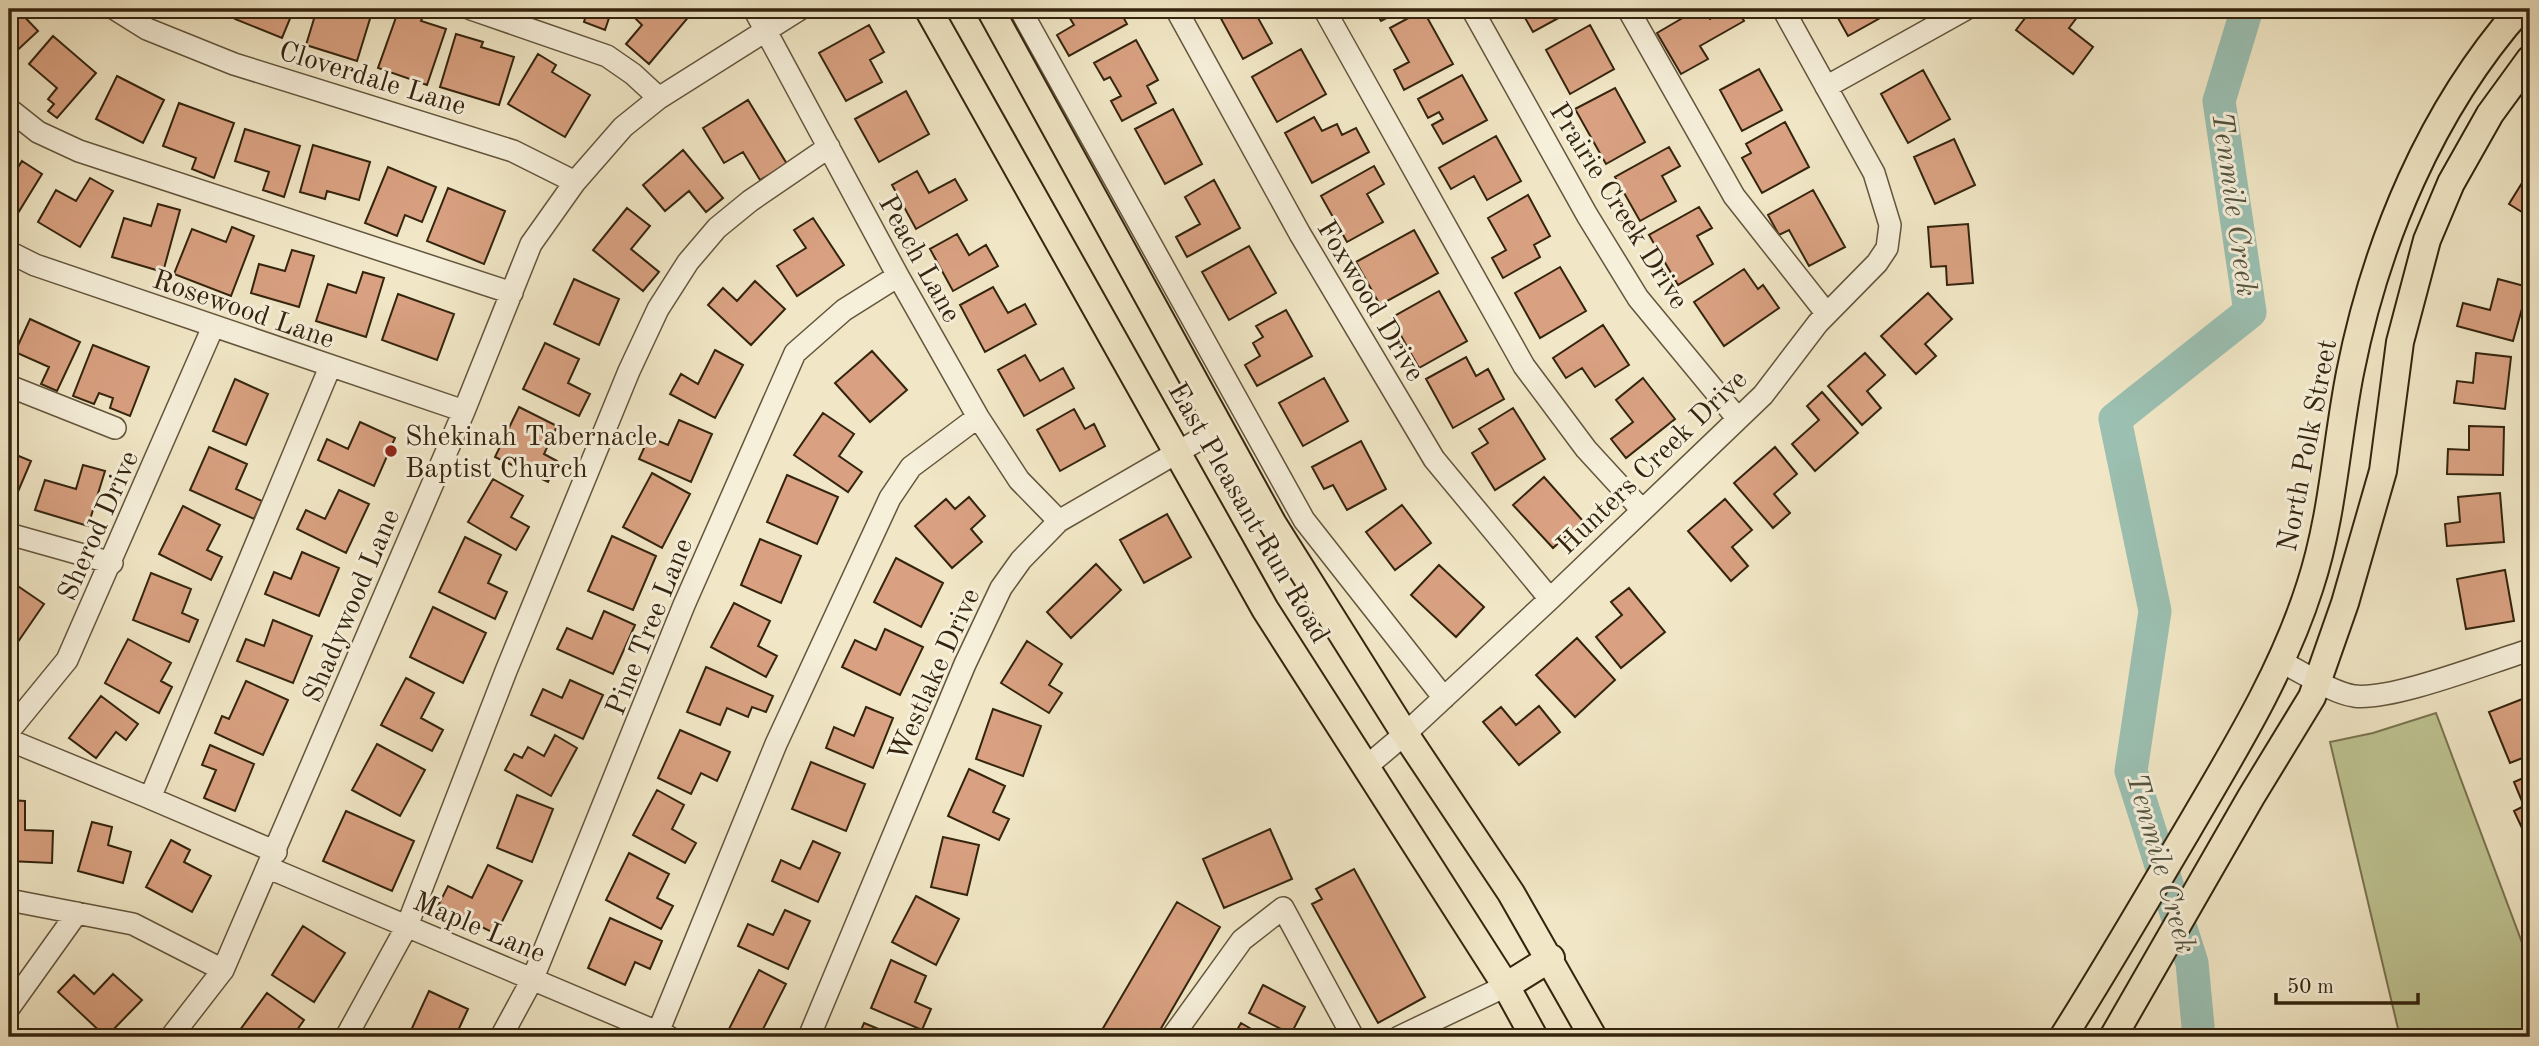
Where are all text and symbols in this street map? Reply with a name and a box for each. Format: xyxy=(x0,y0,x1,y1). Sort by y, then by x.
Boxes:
street label: Cloverdale Lane xyxy=(275,38,469,122)
street label: Prairie Creek Drive xyxy=(1543,99,1692,315)
water label: Tenmile Creek xyxy=(2205,110,2261,298)
street label: Peach Lane xyxy=(872,191,965,328)
street label: Foxwood Drive xyxy=(1310,216,1428,387)
street label: Rosewood Lane xyxy=(149,267,337,355)
street label: North Polk Street xyxy=(2275,337,2343,554)
street label: Hunters Creek Drive xyxy=(1553,366,1753,561)
street label: East Pleasant Run Road xyxy=(1161,379,1333,648)
place label: Shekinah Tabernacle Baptist Church xyxy=(405,424,657,484)
marker: Shekinah Tabernacle Baptist Church xyxy=(383,443,399,459)
street label: Sherod Drive xyxy=(54,447,145,605)
street label: Shadywood Lane xyxy=(299,505,406,707)
street label: Pine Tree Lane xyxy=(603,535,699,720)
street label: Westlake Drive xyxy=(885,585,986,766)
water label: Tenmile Creek xyxy=(2120,770,2200,957)
street label: Maple Lane xyxy=(409,888,549,969)
scale bar xyxy=(2276,962,2418,1006)
text: 50 m xyxy=(2287,977,2334,998)

